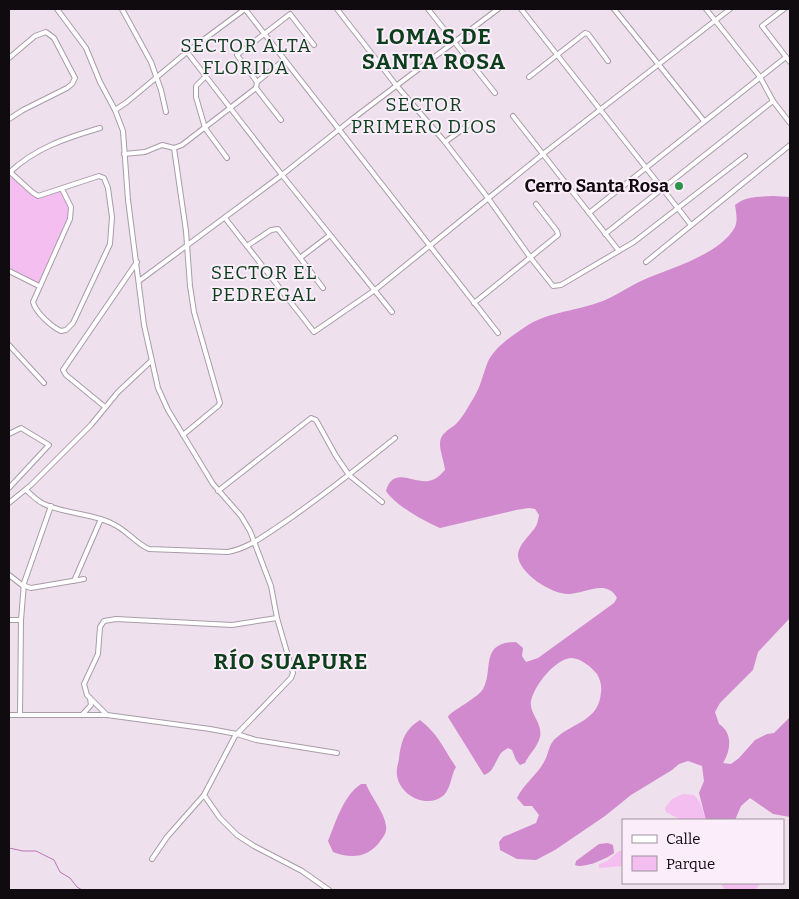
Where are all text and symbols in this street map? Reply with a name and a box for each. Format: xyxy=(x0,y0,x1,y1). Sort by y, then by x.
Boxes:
district label: LOMAS DE SANTA ROSA xyxy=(362,23,506,75)
district label: SECTOR ALTA FLORIDA xyxy=(180,34,312,79)
district label: SECTOR PRIMERO DIOS xyxy=(351,93,497,138)
place label: Cerro Santa Rosa xyxy=(524,175,669,197)
marker: Cerro Santa Rosa xyxy=(673,180,685,192)
district label: SECTOR EL PEDREGAL xyxy=(211,261,317,306)
district label: RÍO SUAPURE xyxy=(214,648,368,675)
legend xyxy=(622,819,784,884)
text: Calle xyxy=(666,830,700,848)
text: Parque xyxy=(666,855,715,873)

